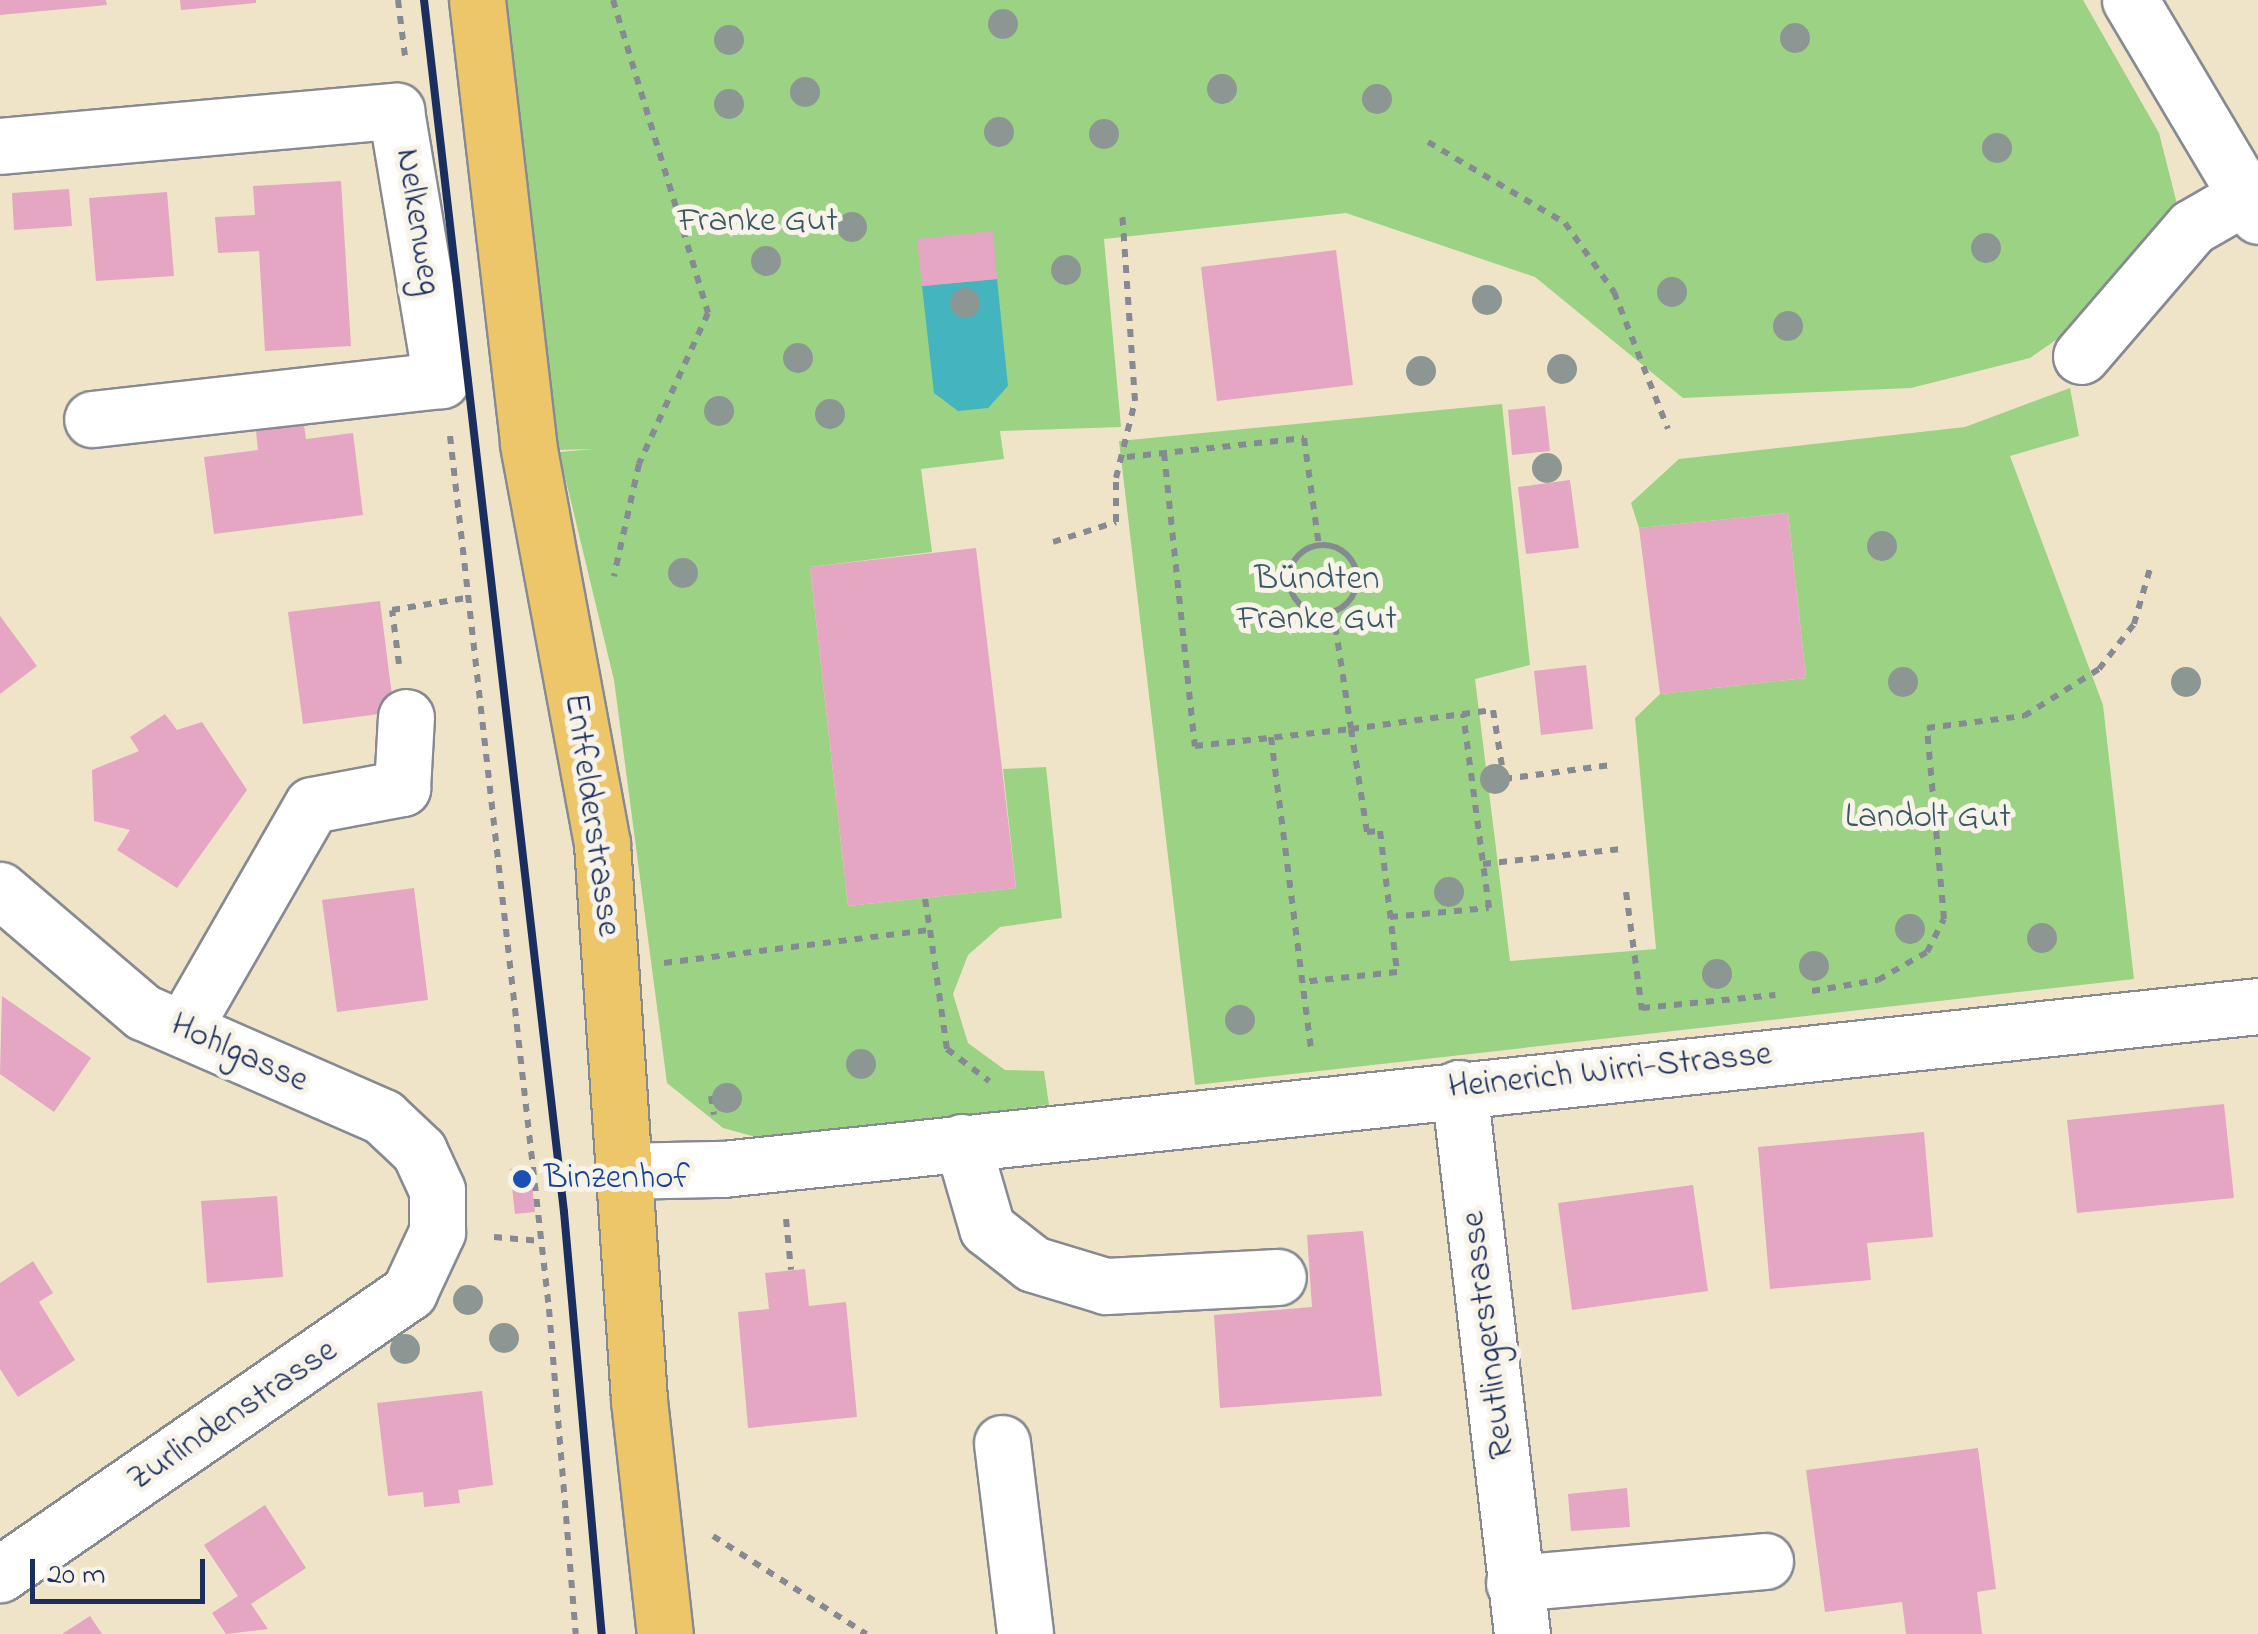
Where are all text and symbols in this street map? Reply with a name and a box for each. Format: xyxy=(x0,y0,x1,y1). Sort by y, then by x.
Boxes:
street label: Nelkenweg xyxy=(385,146,449,298)
park label: Franke Gut xyxy=(678,201,838,243)
park label: Bündten Franke Gut xyxy=(1237,559,1397,641)
street label: Entfelderstrasse xyxy=(553,691,629,939)
park label: Landolt Gut xyxy=(1845,797,2011,839)
street label: Hohlgasse xyxy=(164,1005,314,1103)
street label: Heinerich Wirri-Strasse xyxy=(1446,1034,1774,1110)
place label: Binzenhof xyxy=(544,1158,690,1200)
marker: Binzenhof xyxy=(509,1166,535,1192)
street label: Reutlingerstrasse xyxy=(1453,1209,1525,1461)
street label: Zurlindenstrasse xyxy=(120,1331,346,1501)
scale bar xyxy=(35,1539,210,1601)
text: 20 m xyxy=(47,1554,106,1598)

